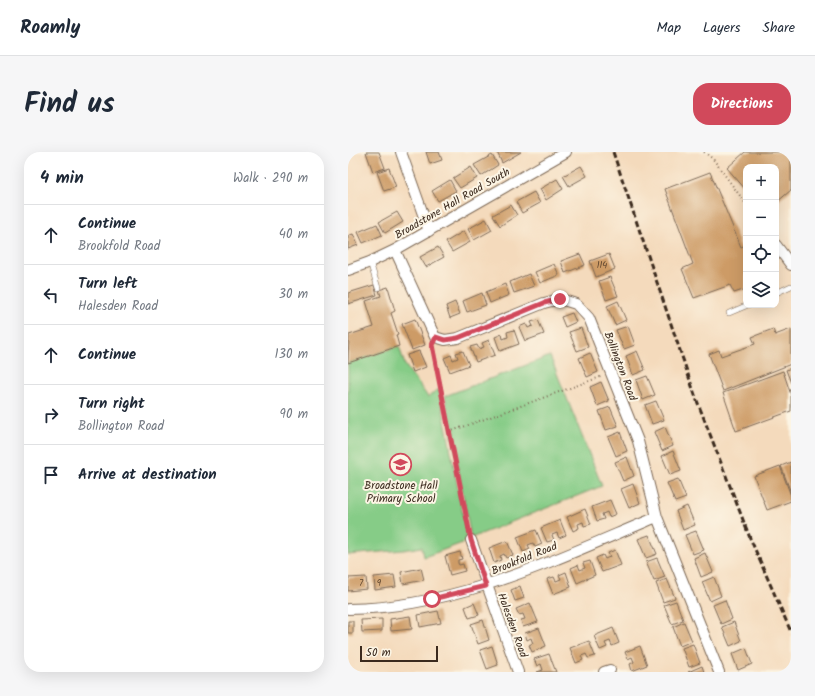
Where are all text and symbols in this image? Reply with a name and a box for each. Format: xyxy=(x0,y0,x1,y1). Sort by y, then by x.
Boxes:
text: Roamly xyxy=(20,13,80,43)
text: Map xyxy=(657,17,681,39)
text: Layers xyxy=(703,17,741,39)
text: Share xyxy=(763,17,795,39)
text: Find us xyxy=(24,82,115,127)
button: Directions xyxy=(693,83,791,125)
street label: Broadstone Hall Road South xyxy=(391,163,514,244)
map controls xyxy=(743,164,779,308)
button: + xyxy=(743,164,779,200)
text: 4 min xyxy=(40,165,84,192)
text: Walk · 290 m xyxy=(233,168,308,189)
button: − xyxy=(743,200,779,236)
text: Continue xyxy=(78,212,136,236)
icon: ahead xyxy=(40,224,62,246)
text: 40 m xyxy=(279,224,308,245)
text: Brookfold Road xyxy=(78,236,160,257)
button: locate xyxy=(743,236,779,272)
house number: 114 xyxy=(597,258,607,273)
text: Turn left xyxy=(78,272,138,296)
button: layers xyxy=(743,272,779,308)
icon: left xyxy=(40,284,62,306)
text: 30 m xyxy=(279,284,308,305)
route end xyxy=(551,290,569,308)
text: Halesden Road xyxy=(78,296,158,317)
street label: Bollington Road xyxy=(599,329,642,404)
text: Continue xyxy=(78,343,136,367)
icon: ahead xyxy=(40,344,62,366)
text: 130 m xyxy=(274,344,308,365)
text: Turn right xyxy=(78,392,145,416)
icon: right xyxy=(40,404,62,426)
text: 90 m xyxy=(280,404,308,425)
text: Bollington Road xyxy=(78,416,164,437)
school or university icon: Broadstone Hall Primary School xyxy=(388,452,414,478)
text: Arrive at destination xyxy=(78,463,217,487)
icon: arrive xyxy=(40,464,62,486)
place label: Broadstone Hall Primary School xyxy=(364,477,438,508)
street label: Brookfold Road xyxy=(489,537,560,580)
house number: 7 xyxy=(359,576,364,591)
house number: 9 xyxy=(377,576,382,591)
route start xyxy=(423,590,441,608)
street label: Halesden Road xyxy=(492,590,532,661)
scale bar xyxy=(360,644,438,663)
text: 50 m xyxy=(366,644,391,662)

